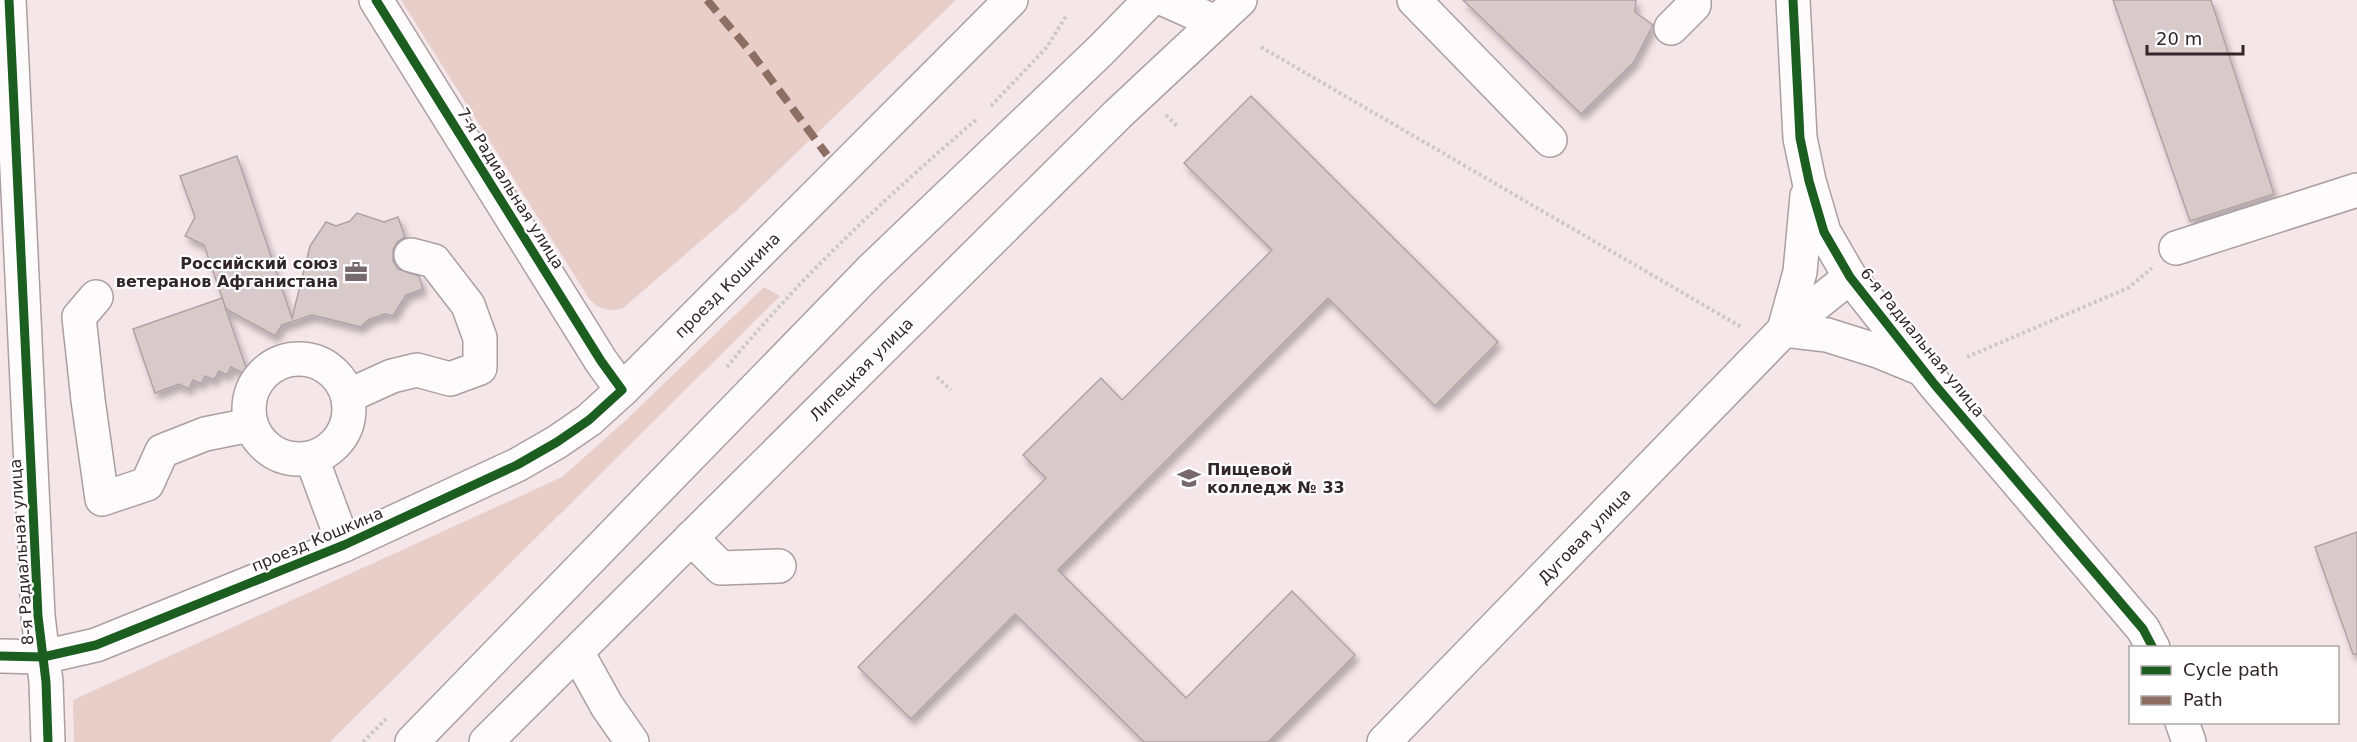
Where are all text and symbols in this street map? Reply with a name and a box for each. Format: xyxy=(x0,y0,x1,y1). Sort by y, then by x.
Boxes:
scale bar xyxy=(2147,18,2243,56)
text: 20 m xyxy=(2156,28,2202,49)
street label: 7-я Радиальная улица xyxy=(453,104,568,273)
street label: проезд Кошкина xyxy=(671,229,784,342)
place label: Российский союз ветеранов Афганистана xyxy=(116,254,338,291)
office icon: Российский союз ветеранов Афганистана xyxy=(343,259,369,285)
street label: 6-я Радиальная улица xyxy=(1856,264,1989,421)
street label: Липецкая улица xyxy=(806,314,917,425)
street label: 8-я Радиальная улица xyxy=(6,458,37,646)
place label: Пищевой колледж № 33 xyxy=(1207,460,1345,497)
school or university icon: Пищевой колледж № 33 xyxy=(1176,465,1202,491)
street label: Дуговая улица xyxy=(1534,485,1635,588)
street label: проезд Кошкина xyxy=(249,503,386,576)
legend xyxy=(2129,646,2339,724)
text: Cycle path xyxy=(2183,659,2279,680)
text: Path xyxy=(2183,689,2223,710)

